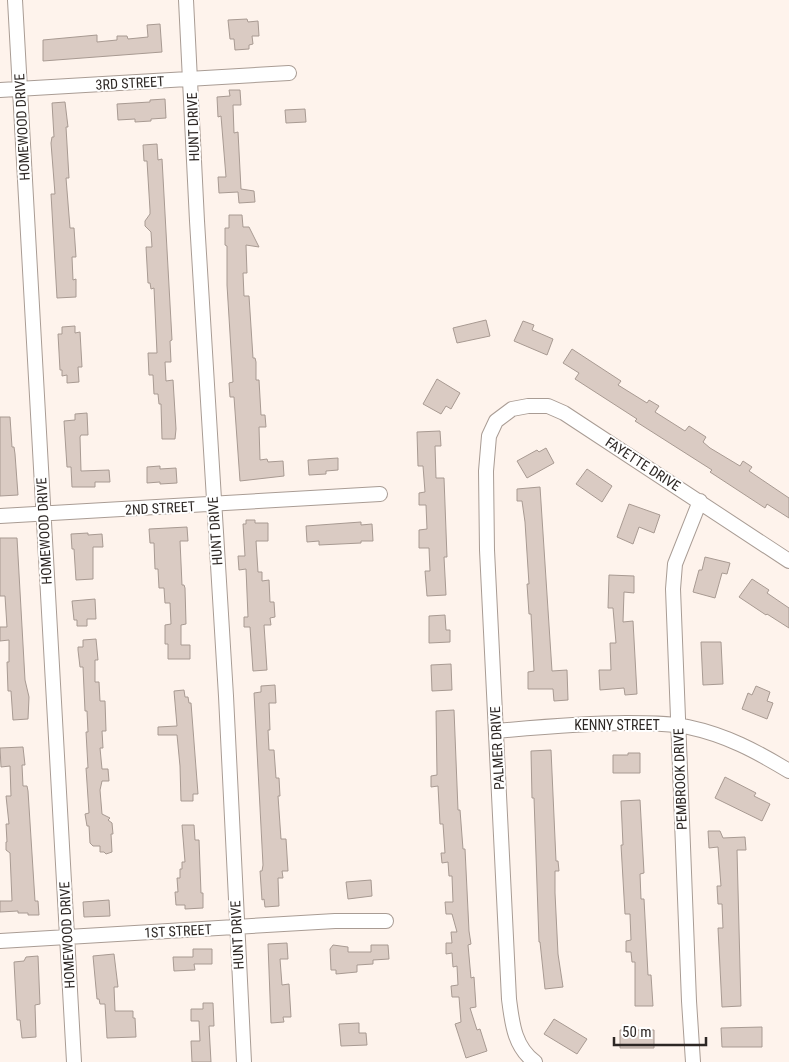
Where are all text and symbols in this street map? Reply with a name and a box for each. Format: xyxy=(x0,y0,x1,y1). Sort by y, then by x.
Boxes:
street label: HOMEWOOD DRIVE xyxy=(11,73,33,181)
street label: 3RD STREET xyxy=(95,73,165,93)
street label: HUNT DRIVE xyxy=(184,92,202,162)
street label: FAYETTE DRIVE xyxy=(603,434,683,494)
street label: HOMEWOOD DRIVE xyxy=(33,477,55,585)
street label: HUNT DRIVE xyxy=(205,496,225,566)
street label: 2ND STREET xyxy=(125,498,195,518)
street label: PALMER DRIVE xyxy=(487,706,507,790)
street label: KENNY STREET xyxy=(574,717,660,733)
street label: PEMBROOK DRIVE xyxy=(670,728,690,830)
street label: HOMEWOOD DRIVE xyxy=(56,881,78,989)
street label: HUNT DRIVE xyxy=(227,900,247,970)
street label: 1ST STREET xyxy=(144,921,212,941)
scale bar xyxy=(614,1014,706,1046)
text: 50 m xyxy=(622,1023,652,1041)

